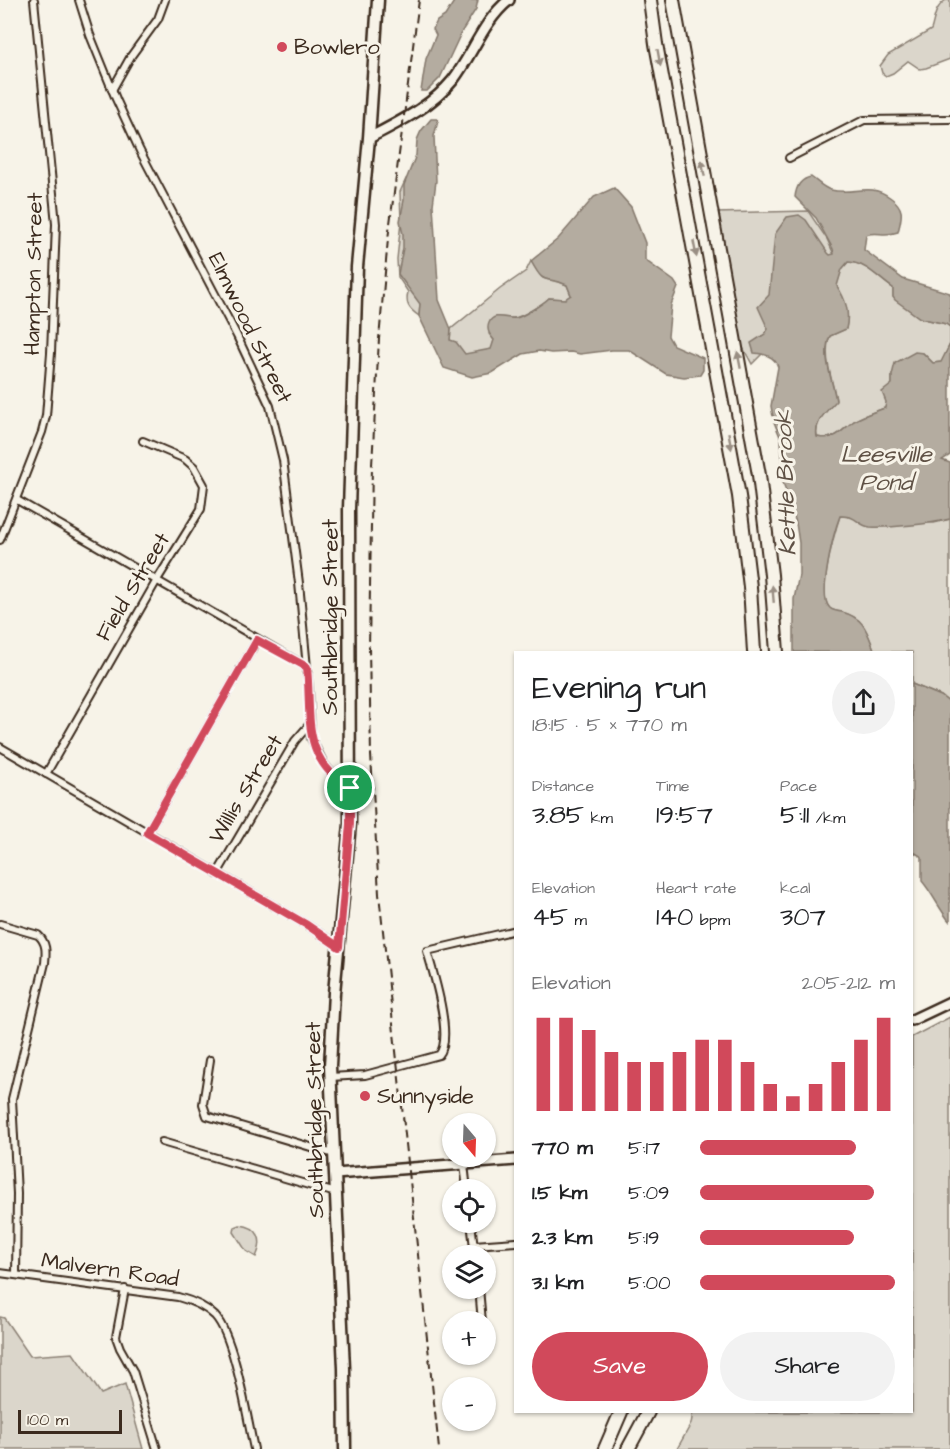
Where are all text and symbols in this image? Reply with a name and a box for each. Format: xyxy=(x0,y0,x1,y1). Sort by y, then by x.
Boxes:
place label: Bowlero xyxy=(294,32,380,63)
marker: Bowlero xyxy=(275,40,289,54)
one-way arrow xyxy=(655,48,664,67)
one-way arrow xyxy=(698,158,707,177)
street label: Hampton Street xyxy=(17,192,51,356)
one-way arrow xyxy=(691,240,700,259)
street label: Elmwood Street xyxy=(200,247,300,409)
one-way arrow xyxy=(734,350,743,369)
water label: Kettle Brook xyxy=(766,409,806,556)
one-way arrow xyxy=(725,432,734,451)
water label: Leesville Pond xyxy=(840,438,933,500)
street label: Southbridge Street xyxy=(315,519,347,715)
street label: Field Street xyxy=(88,527,178,647)
one-way arrow xyxy=(768,585,778,604)
text: Evening run xyxy=(532,665,706,711)
button: share xyxy=(832,671,895,734)
text: 18:15 · 5 × 770 m xyxy=(532,711,687,739)
street label: Willis Street xyxy=(201,729,291,849)
pin xyxy=(324,762,375,813)
icon: arrive xyxy=(333,771,366,804)
text: Distance xyxy=(532,775,594,797)
text: Time xyxy=(656,775,690,797)
text: Pace xyxy=(780,775,817,797)
text: 3.85 xyxy=(532,797,584,833)
text: 19:57 xyxy=(656,797,713,833)
text: 5:11 xyxy=(780,797,809,833)
text: km xyxy=(584,807,613,829)
text: /km xyxy=(809,807,845,829)
text: Elevation xyxy=(532,877,595,899)
text: Heart rate xyxy=(656,877,736,899)
text: kcal xyxy=(780,877,811,899)
text: 45 xyxy=(532,899,568,935)
text: 140 xyxy=(656,899,693,935)
text: 307 xyxy=(780,899,826,935)
text: m xyxy=(568,909,587,931)
text: bpm xyxy=(693,909,730,931)
text: Elevation xyxy=(532,969,611,997)
text: 205–212 m xyxy=(802,969,895,997)
street label: Southbridge Street xyxy=(298,1021,333,1219)
place label: Sunnyside xyxy=(377,1081,474,1113)
marker: Sunnyside xyxy=(358,1089,372,1103)
north arrow xyxy=(442,1113,496,1167)
map controls xyxy=(442,1113,496,1431)
text: 770 m xyxy=(532,1134,593,1162)
text: 5:17 xyxy=(628,1134,660,1162)
button: locate xyxy=(442,1179,496,1233)
text: 1.5 km xyxy=(532,1179,587,1207)
text: 5:09 xyxy=(628,1179,670,1207)
text: 2.3 km xyxy=(532,1224,592,1252)
text: 5:19 xyxy=(628,1224,659,1252)
street label: Malvern Road xyxy=(39,1245,181,1295)
button: layers xyxy=(442,1245,496,1299)
text: 3.1 km xyxy=(532,1269,583,1297)
text: 5:00 xyxy=(628,1269,671,1297)
button: + xyxy=(442,1311,496,1365)
button: Save xyxy=(532,1332,708,1401)
button: Share xyxy=(720,1332,895,1401)
button: − xyxy=(442,1377,496,1431)
scale bar xyxy=(18,1407,122,1434)
text: 100 m xyxy=(27,1409,68,1431)

